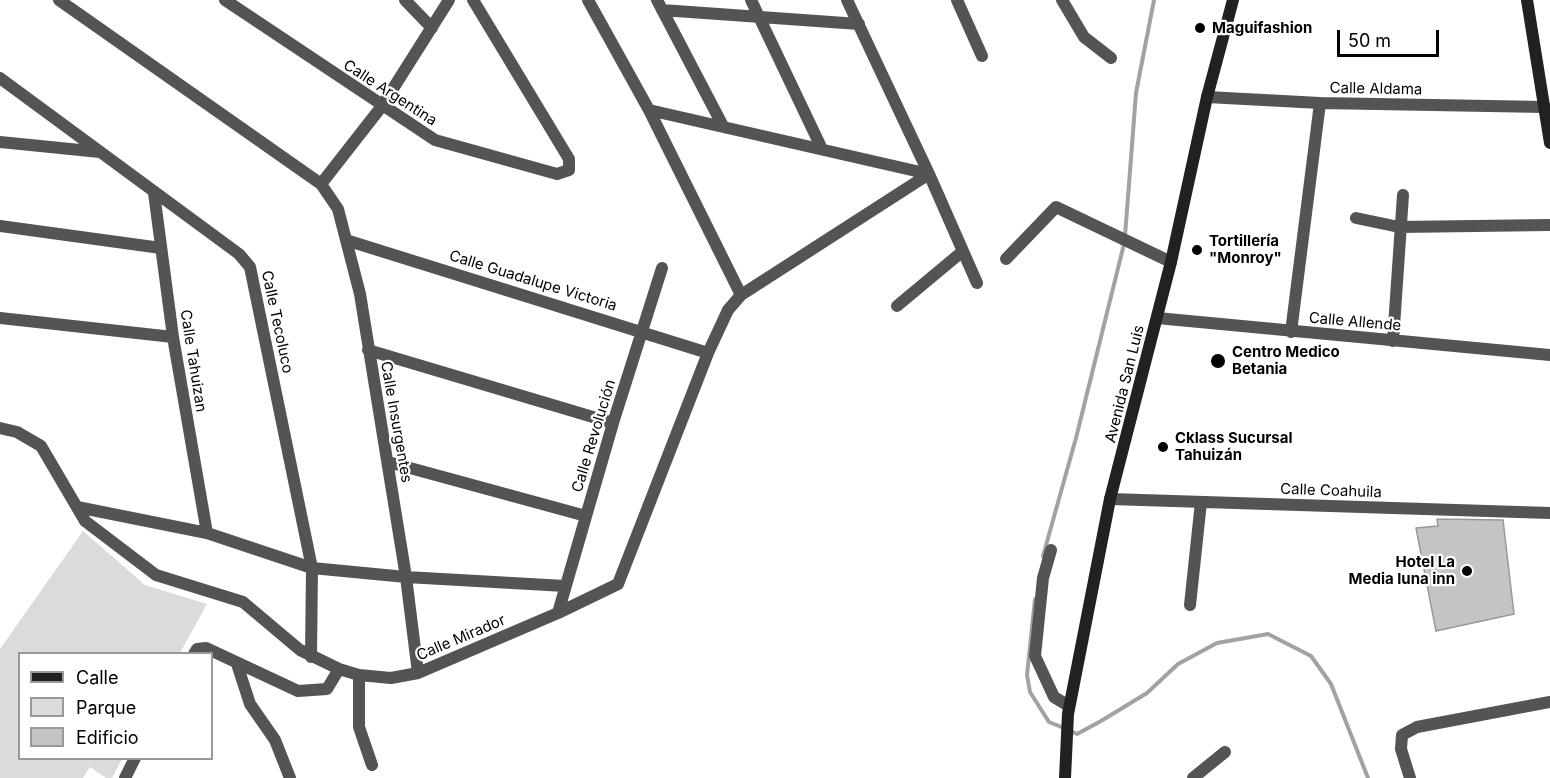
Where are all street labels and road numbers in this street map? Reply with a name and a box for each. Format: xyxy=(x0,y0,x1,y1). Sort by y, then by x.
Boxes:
street label: Calle Argentina xyxy=(340,56,440,130)
street label: Calle Aldama xyxy=(1329,79,1423,99)
street label: Calle Guadalupe Victoria xyxy=(447,247,619,315)
street label: Calle Tecoluco xyxy=(257,269,297,375)
street label: Calle Tahuizan xyxy=(176,308,210,414)
street label: Calle Allende xyxy=(1308,309,1402,335)
street label: Avenida San Luis xyxy=(1102,323,1148,445)
street label: Calle Insurgentes xyxy=(376,360,416,484)
street label: Calle Revolución xyxy=(568,377,620,495)
street label: Calle Coahuila xyxy=(1280,480,1382,502)
street label: Calle Mirador xyxy=(414,611,508,665)

